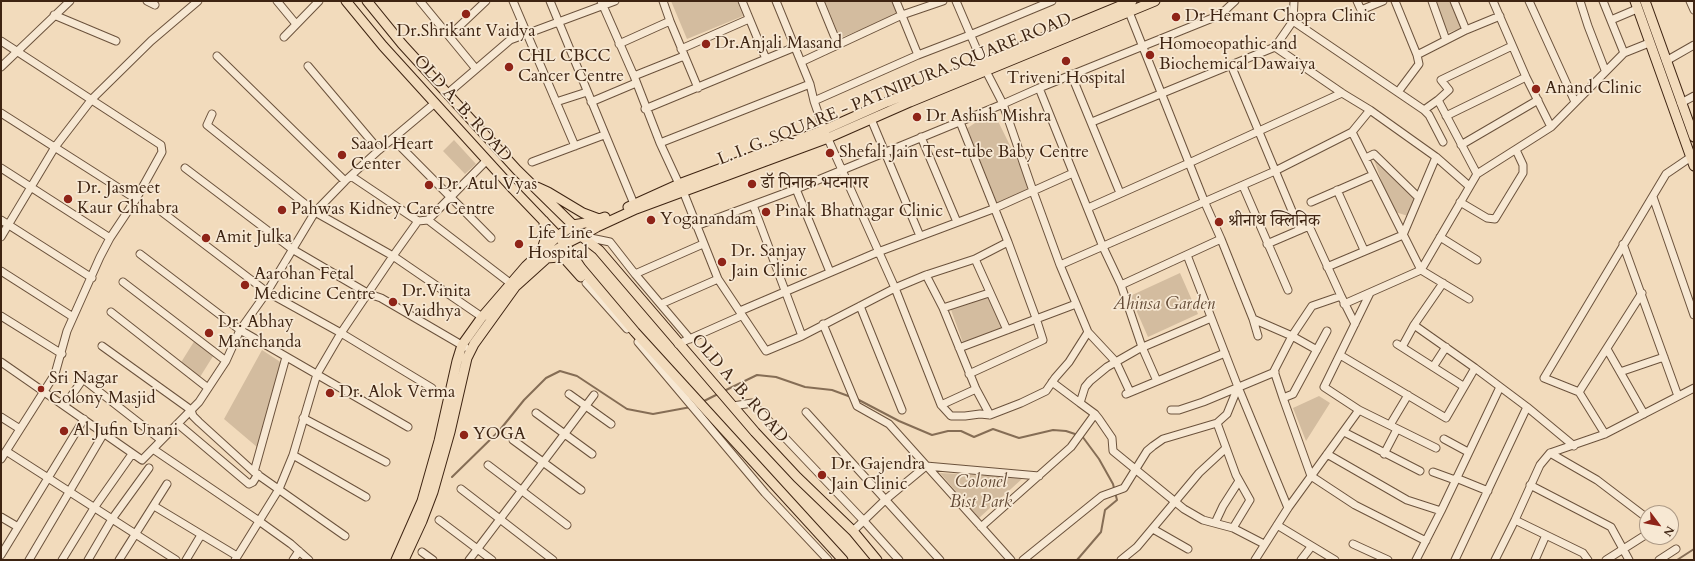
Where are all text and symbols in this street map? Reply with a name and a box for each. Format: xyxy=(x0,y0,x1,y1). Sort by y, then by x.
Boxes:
place label: Dr Hemant Chopra Clinic xyxy=(1185,7,1376,27)
marker: Dr.Shrikant Vaidya xyxy=(460,8,472,20)
street label: L. I. G. SQUARE - PATNIPURA SQUARE ROAD xyxy=(715,9,1075,171)
marker: Dr Hemant Chopra Clinic xyxy=(1170,11,1182,23)
place label: Dr.Shrikant Vaidya xyxy=(396,22,536,42)
place label: Dr.Anjali Masand xyxy=(715,34,842,54)
place label: Homoeopathic and Biochemical Dawaiya xyxy=(1159,35,1316,75)
marker: Dr.Anjali Masand xyxy=(700,38,712,50)
place label: CHL CBCC Cancer Centre xyxy=(518,47,624,87)
marker: Homoeopathic and Biochemical Dawaiya xyxy=(1144,49,1156,61)
street label: OLD A. B. ROAD xyxy=(409,51,515,167)
marker: Triveni Hospital xyxy=(1060,55,1072,67)
marker: CHL CBCC Cancer Centre xyxy=(503,61,515,73)
place label: Triveni Hospital xyxy=(1007,69,1125,89)
place label: Anand Clinic xyxy=(1545,79,1642,99)
marker: Anand Clinic xyxy=(1530,83,1542,95)
place label: Dr Ashish Mishra xyxy=(926,107,1051,127)
marker: Dr Ashish Mishra xyxy=(911,111,923,123)
place label: Saaol Heart Center xyxy=(351,135,433,175)
place label: Shefali Jain Test-tube Baby Centre xyxy=(839,143,1089,163)
marker: Shefali Jain Test-tube Baby Centre xyxy=(824,147,836,159)
marker: Saaol Heart Center xyxy=(336,149,348,161)
place label: डॉ पिनाक भटनागर xyxy=(761,174,868,194)
place label: Dr. Atul Vyas xyxy=(438,175,537,195)
marker: डॉ पिनाक भटनागर xyxy=(746,178,758,190)
place label: Dr. Jasmeet Kaur Chhabra xyxy=(77,179,179,219)
marker: Dr. Atul Vyas xyxy=(423,179,435,191)
marker: Dr. Jasmeet Kaur Chhabra xyxy=(62,193,74,205)
place label: Pahwas Kidney Care Centre xyxy=(291,200,495,220)
place label: Pinak Bhatnagar Clinic xyxy=(775,202,943,222)
marker: Pahwas Kidney Care Centre xyxy=(276,204,288,216)
marker: Pinak Bhatnagar Clinic xyxy=(760,206,772,218)
place label: Yoganandam xyxy=(660,210,756,230)
place label: श्रीनाथ क्लिनिक xyxy=(1228,212,1320,232)
marker: Yoganandam xyxy=(645,214,657,226)
marker: श्रीनाथ क्लिनिक xyxy=(1213,216,1225,228)
place label: Life Line Hospital xyxy=(528,224,593,264)
place label: Amit Julka xyxy=(215,228,292,248)
marker: Amit Julka xyxy=(200,232,212,244)
marker: Life Line Hospital xyxy=(513,238,525,250)
place label: Dr. Sanjay Jain Clinic xyxy=(731,242,807,282)
marker: Dr. Sanjay Jain Clinic xyxy=(716,256,728,268)
place label: Aarohan Fetal Medicine Centre xyxy=(254,265,376,305)
marker: Aarohan Fetal Medicine Centre xyxy=(239,279,251,291)
place label: Dr.Vinita Vaidhya xyxy=(402,282,471,322)
park label: Ahinsa Garden xyxy=(1113,295,1215,315)
marker: Dr.Vinita Vaidhya xyxy=(387,296,399,308)
place label: Dr. Abhay Manchanda xyxy=(218,313,302,353)
marker: Dr. Abhay Manchanda xyxy=(203,327,215,339)
street label: OLD A. B. ROAD xyxy=(686,331,792,447)
place label: Sri Nagar Colony Masjid xyxy=(49,369,156,409)
place label: Dr. Alok Verma xyxy=(339,383,455,403)
marker: Sri Nagar Colony Masjid xyxy=(36,384,46,394)
marker: Dr. Alok Verma xyxy=(324,387,336,399)
place label: Al Jufin Unani xyxy=(73,421,178,441)
marker: Al Jufin Unani xyxy=(58,425,70,437)
place label: YOGA xyxy=(473,425,526,445)
marker: YOGA xyxy=(458,429,470,441)
place label: Dr. Gajendra Jain Clinic xyxy=(831,455,925,495)
marker: Dr. Gajendra Jain Clinic xyxy=(816,469,828,481)
park label: Colonel Bist Park xyxy=(950,473,1012,513)
north arrow xyxy=(1639,505,1679,545)
text: N xyxy=(1660,523,1678,539)

